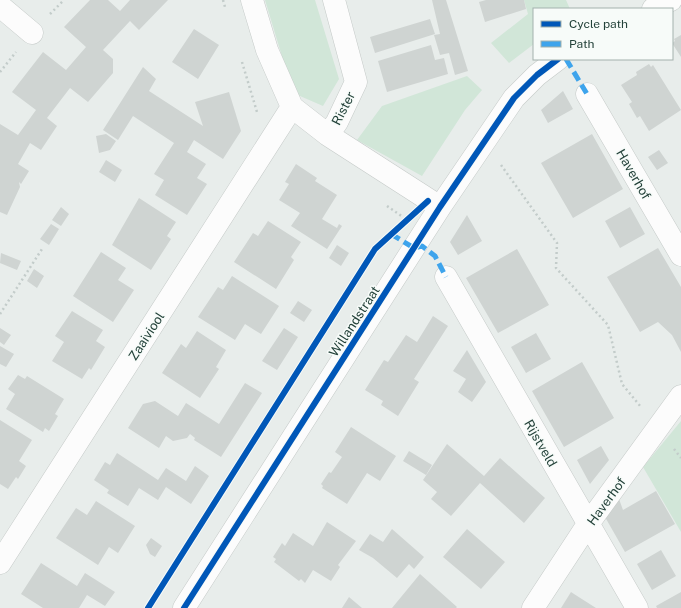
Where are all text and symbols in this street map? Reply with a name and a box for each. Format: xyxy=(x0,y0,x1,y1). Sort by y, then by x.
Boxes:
legend xyxy=(533,8,673,60)
text: Cycle path xyxy=(569,17,628,31)
text: Path xyxy=(569,37,595,51)
street label: Rister xyxy=(329,89,358,128)
street label: Haverhof xyxy=(613,146,654,202)
street label: Willandstraat xyxy=(326,283,383,359)
street label: Zaaiviool xyxy=(125,309,168,363)
street label: Rijstveld xyxy=(521,417,560,470)
street label: Haverhof xyxy=(584,474,629,528)

